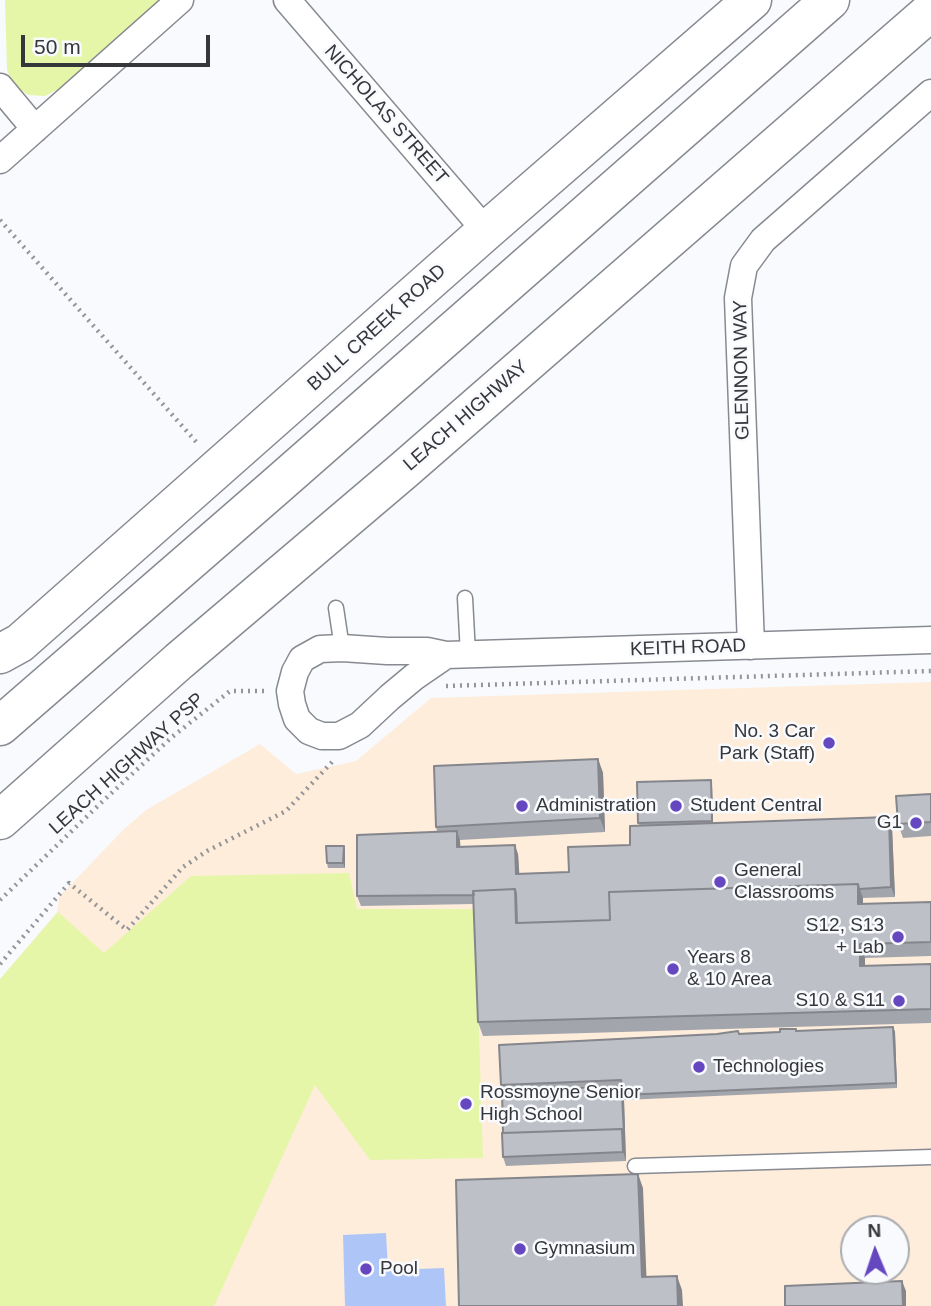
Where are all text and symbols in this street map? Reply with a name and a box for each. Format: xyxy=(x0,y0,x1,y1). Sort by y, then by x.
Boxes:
scale bar xyxy=(24,21,214,65)
text: 50 m xyxy=(34,35,81,58)
street label: NICHOLAS STREET xyxy=(319,41,453,189)
street label: BULL CREEK ROAD xyxy=(303,260,451,396)
street label: GLENNON WAY xyxy=(729,300,755,440)
street label: LEACH HIGHWAY xyxy=(399,356,533,476)
street label: KEITH ROAD xyxy=(630,635,746,661)
street label: LEACH HIGHWAY PSP xyxy=(45,688,209,840)
place label: No. 3 Car Park (Staff) xyxy=(719,721,815,765)
marker: No. 3 Car Park (Staff) xyxy=(821,735,837,751)
place label: Administration xyxy=(536,795,656,817)
place label: Student Central xyxy=(690,795,822,817)
marker: Administration xyxy=(514,798,530,814)
marker: Student Central xyxy=(668,798,684,814)
place label: G1 xyxy=(877,812,902,834)
marker: G1 xyxy=(908,815,924,831)
place label: General Classrooms xyxy=(734,860,834,904)
marker: General Classrooms xyxy=(712,874,728,890)
place label: S12, S13 + Lab xyxy=(806,915,884,959)
marker: S12, S13 + Lab xyxy=(890,929,906,945)
place label: Years 8 & 10 Area xyxy=(687,947,771,991)
marker: Years 8 & 10 Area xyxy=(665,961,681,977)
place label: S10 & S11 xyxy=(796,990,885,1012)
marker: S10 & S11 xyxy=(891,993,907,1009)
place label: Technologies xyxy=(713,1056,824,1078)
marker: Technologies xyxy=(691,1059,707,1075)
place label: Rossmoyne Senior High School xyxy=(480,1082,641,1126)
marker: Rossmoyne Senior High School xyxy=(458,1096,474,1112)
north arrow xyxy=(840,1215,910,1285)
text: N xyxy=(867,1220,882,1241)
place label: Gymnasium xyxy=(534,1238,635,1260)
marker: Gymnasium xyxy=(512,1241,528,1257)
place label: Pool xyxy=(380,1258,418,1280)
marker: Pool xyxy=(358,1261,374,1277)

